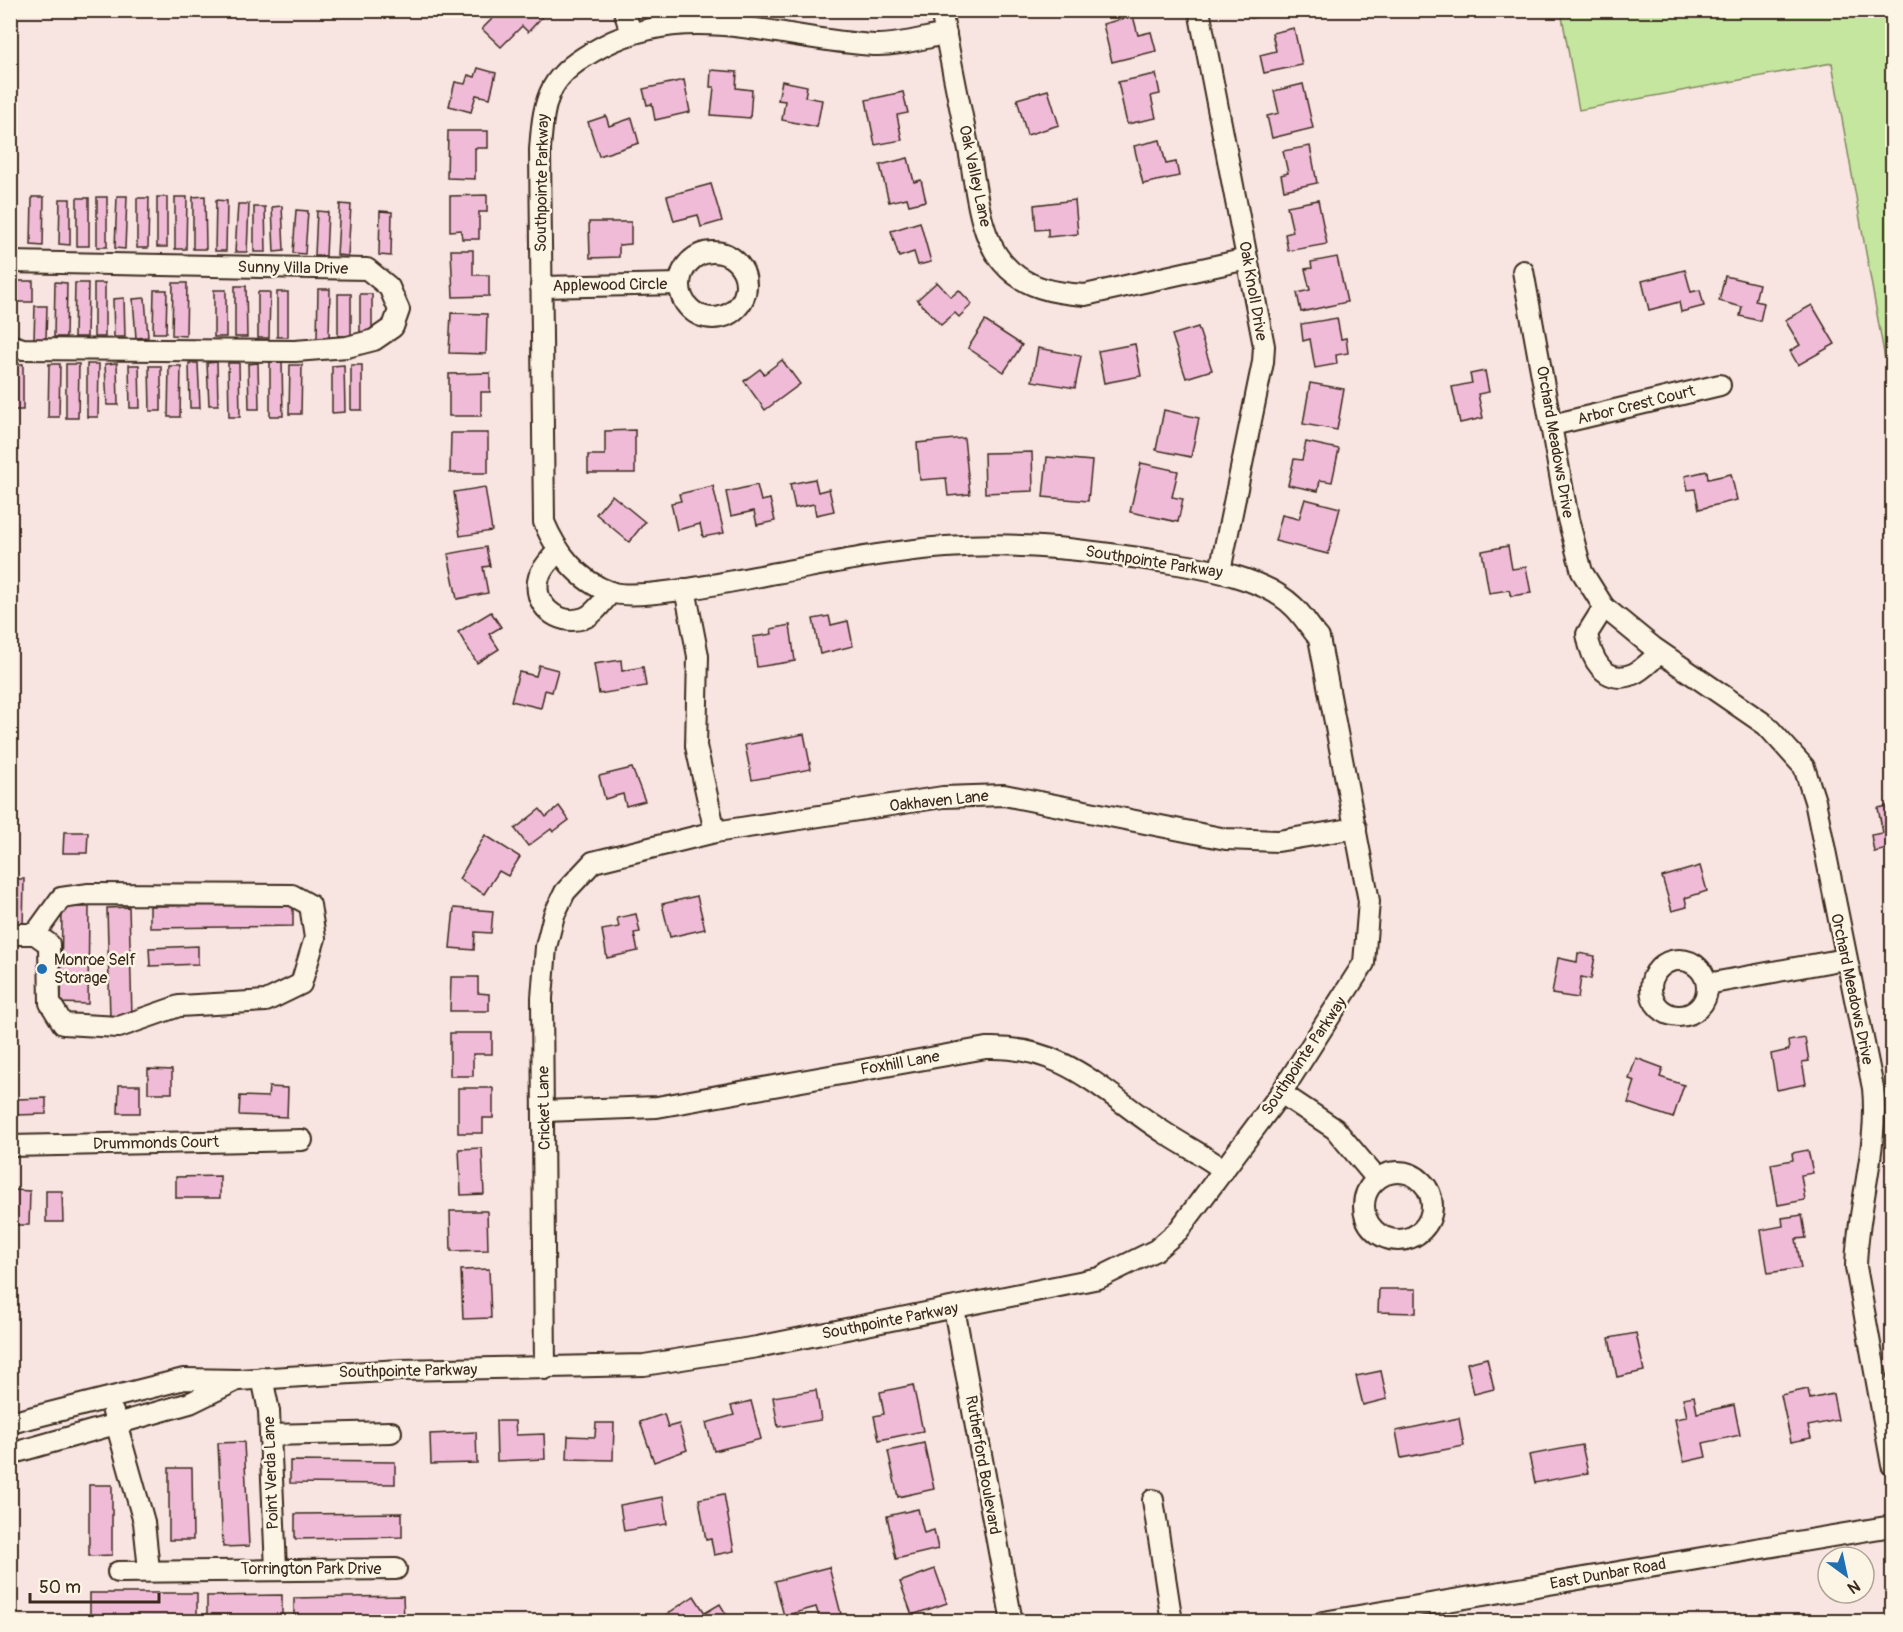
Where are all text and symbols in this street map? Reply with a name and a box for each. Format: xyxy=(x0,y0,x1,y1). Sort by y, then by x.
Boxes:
street label: Southpointe Parkway xyxy=(531,113,553,252)
street label: Oak Valley Lane xyxy=(954,123,996,229)
street label: Oak Knoll Drive xyxy=(1234,240,1272,342)
street label: Sunny Villa Drive xyxy=(238,257,349,279)
street label: Applewood Circle xyxy=(552,274,668,296)
street label: Orchard Meadows Drive xyxy=(1532,364,1578,520)
street label: Arbor Crest Court xyxy=(1575,381,1697,429)
street label: Southpointe Parkway xyxy=(1084,541,1224,583)
street label: Oakhaven Lane xyxy=(889,786,990,816)
street label: Orchard Meadows Drive xyxy=(1826,912,1878,1067)
place label: Monroe Self Storage xyxy=(54,950,136,988)
marker: Monroe Self Storage xyxy=(35,962,49,976)
street label: Southpointe Parkway xyxy=(1257,993,1351,1119)
street label: Foxhill Lane xyxy=(859,1046,941,1080)
street label: Cricket Lane xyxy=(533,1066,555,1150)
street label: Drummonds Court xyxy=(93,1132,220,1154)
street label: Southpointe Parkway xyxy=(820,1298,960,1344)
street label: Southpointe Parkway xyxy=(339,1360,478,1382)
street label: Rutherford Boulevard xyxy=(961,1394,1005,1536)
street label: Point Verda Lane xyxy=(259,1416,283,1530)
north arrow xyxy=(1816,1545,1876,1605)
street label: East Dunbar Road xyxy=(1549,1554,1667,1594)
street label: Torrington Park Drive xyxy=(240,1559,382,1579)
scale bar xyxy=(30,1566,159,1604)
text: N xyxy=(1843,1575,1864,1598)
text: 50 m xyxy=(39,1576,81,1599)

